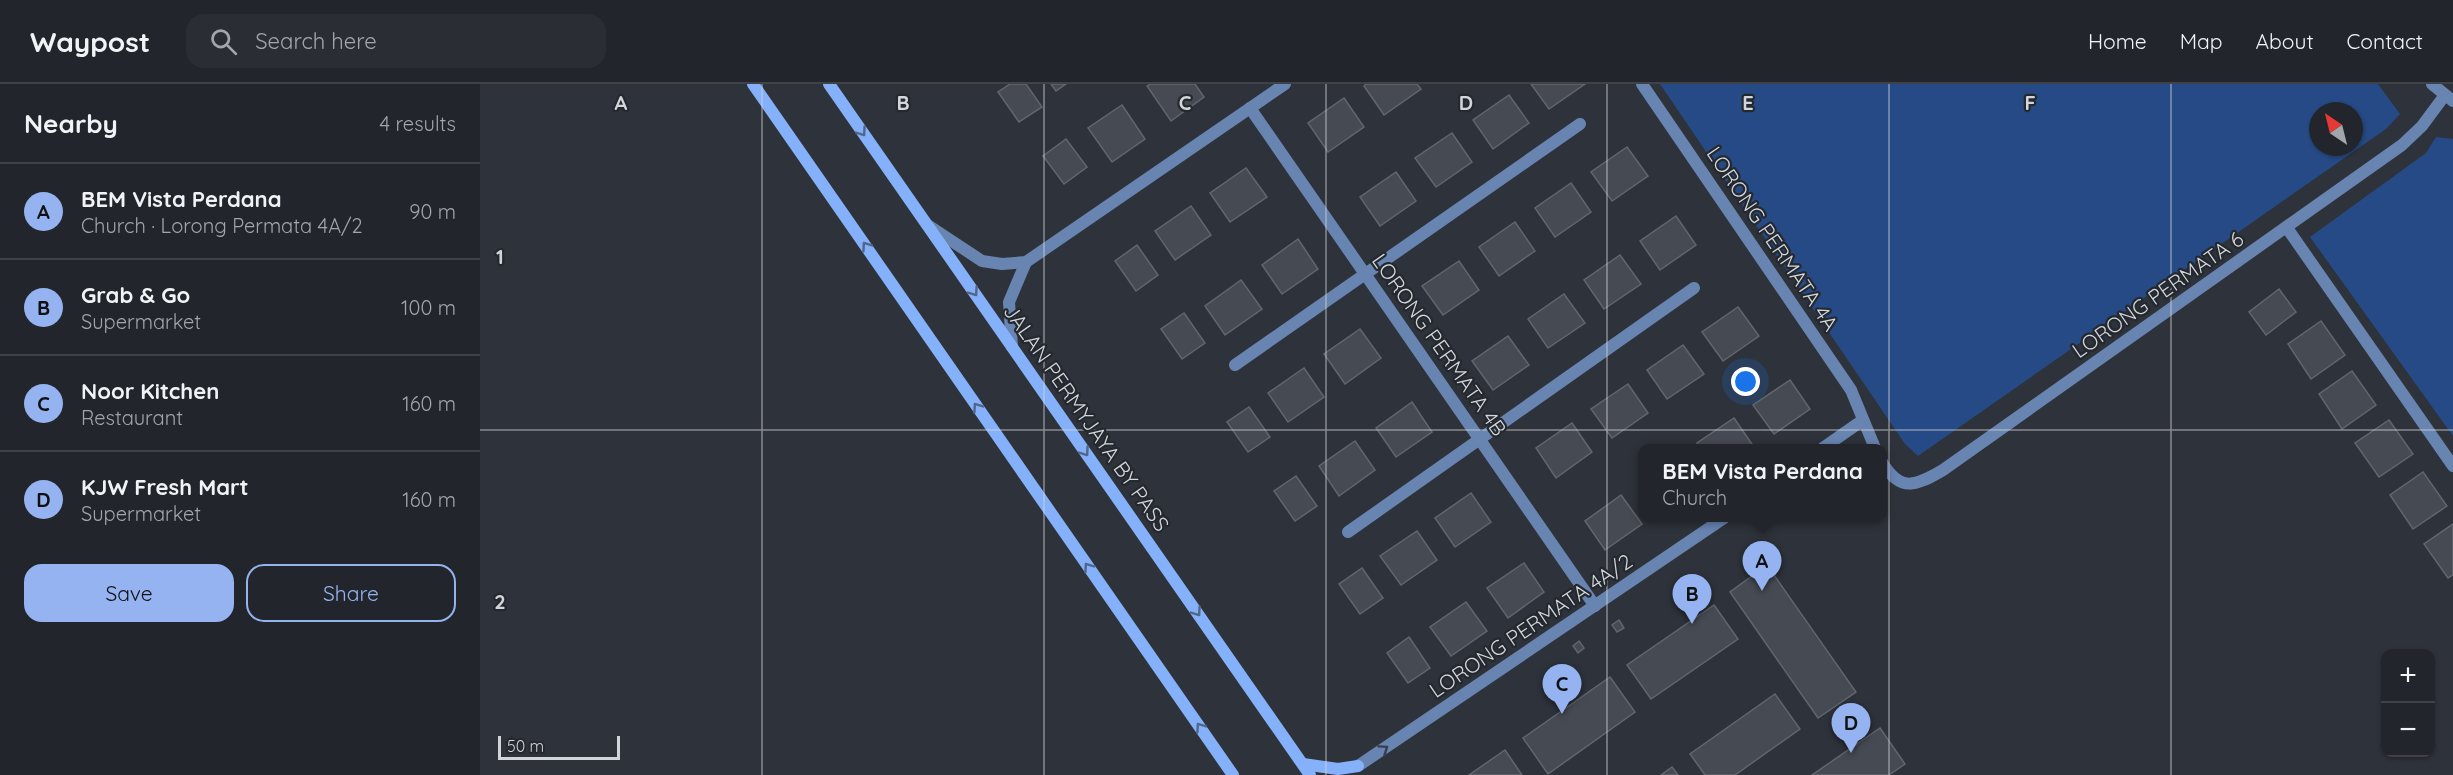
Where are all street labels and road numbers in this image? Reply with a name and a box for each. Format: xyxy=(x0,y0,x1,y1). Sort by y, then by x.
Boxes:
street label: LORONG PERMATA 4A xyxy=(1701,141,1844,336)
street label: LORONG PERMATA 6 xyxy=(2067,225,2248,363)
street label: LORONG PERMATA 4B xyxy=(1367,248,1513,441)
street label: JALAN PERMYJAYA BY PASS xyxy=(998,299,1175,536)
street label: LORONG PERMATA 4A/2 xyxy=(1424,548,1637,703)

